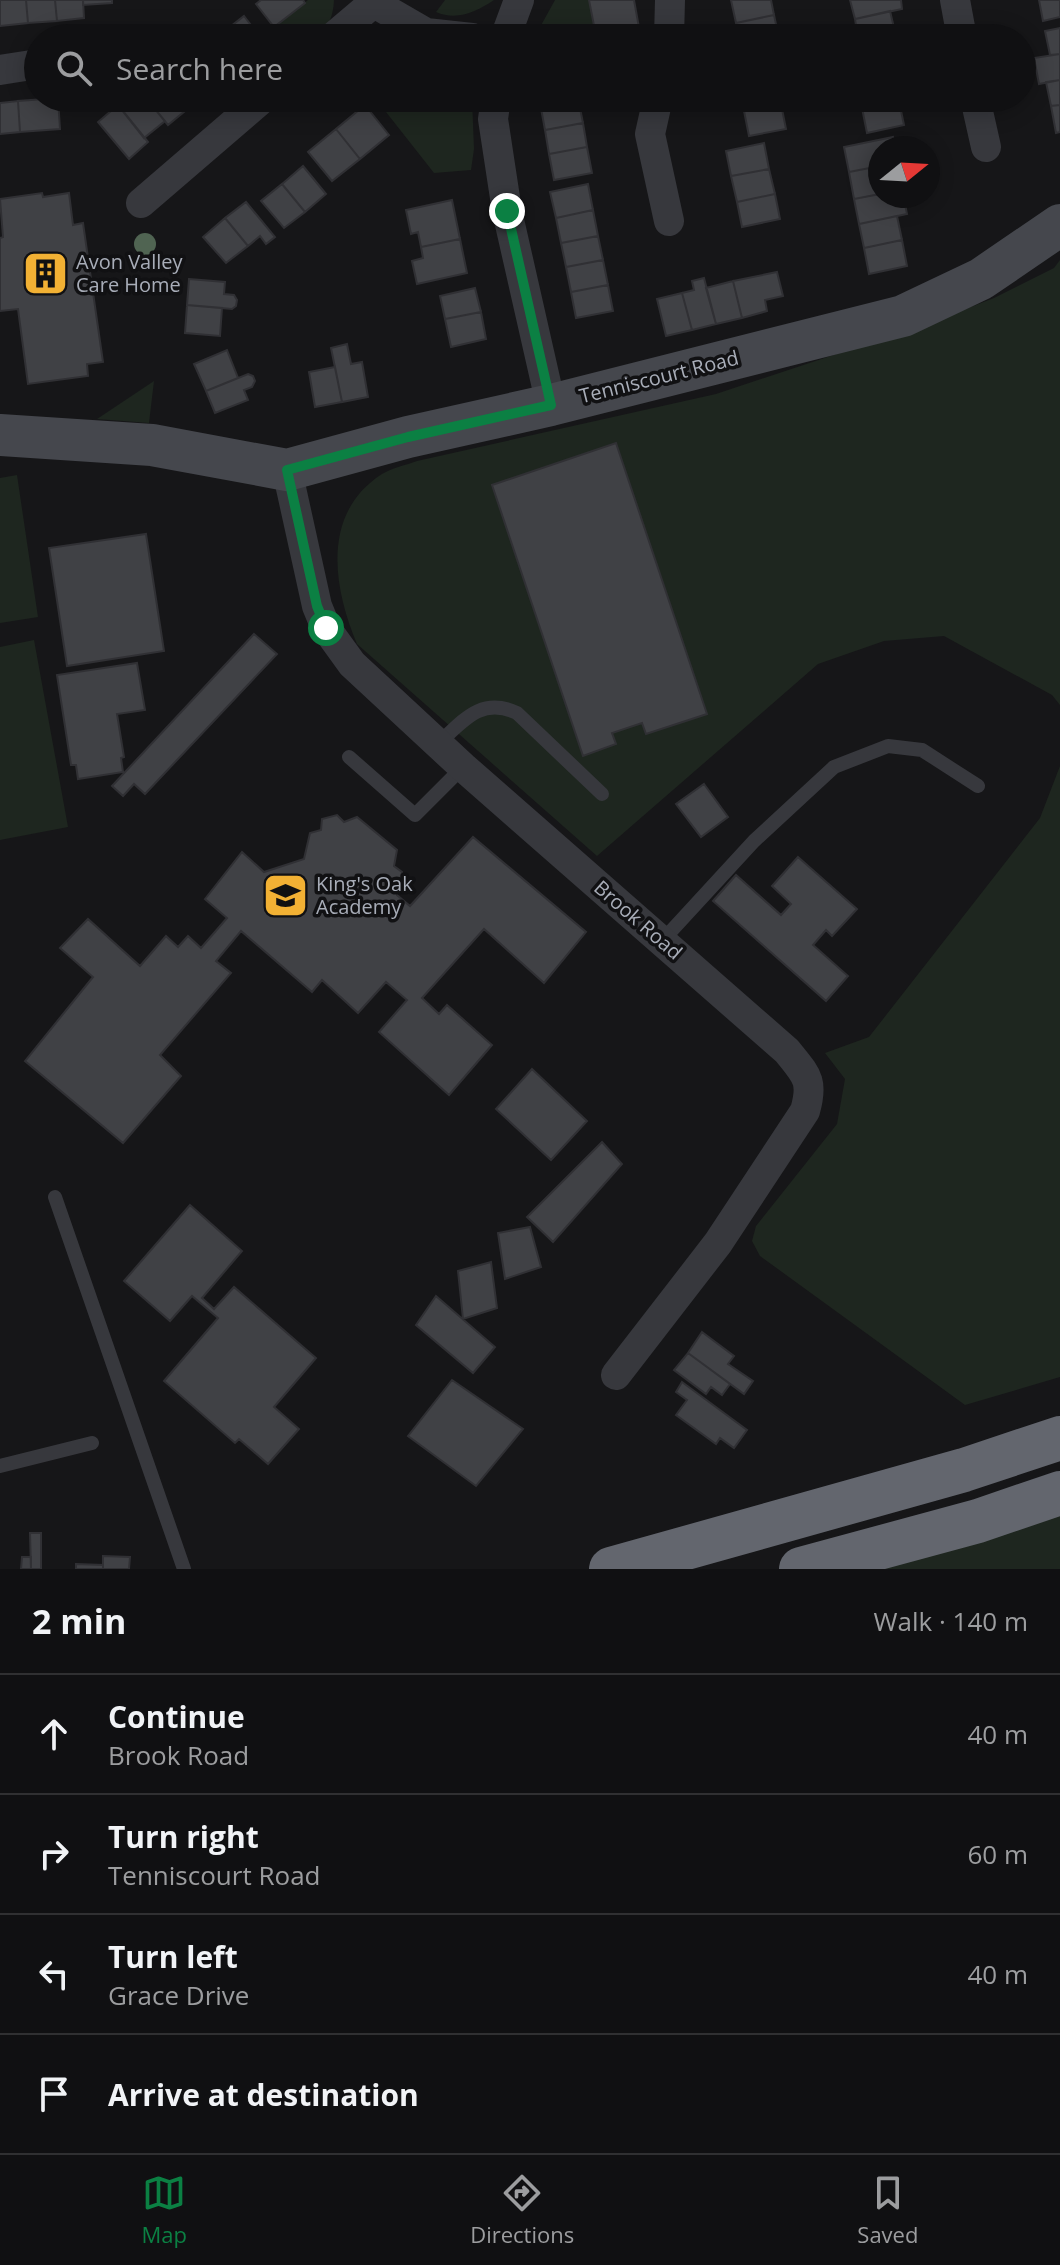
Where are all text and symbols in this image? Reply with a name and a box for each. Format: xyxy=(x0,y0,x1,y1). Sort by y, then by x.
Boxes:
search box xyxy=(24,24,1036,112)
icon: search xyxy=(52,46,96,90)
text: Search here xyxy=(116,48,283,89)
north arrow xyxy=(868,136,940,208)
route end xyxy=(489,193,525,229)
place label: Avon Valley Care Home xyxy=(76,248,183,298)
building icon: Avon Valley Care Home xyxy=(21,249,69,297)
street label: Tenniscourt Road xyxy=(576,344,741,409)
route start xyxy=(308,610,344,646)
place label: King's Oak Academy xyxy=(316,870,413,920)
school or university icon: King's Oak Academy xyxy=(261,872,309,920)
street label: Brook Road xyxy=(588,874,688,965)
text: 2 min xyxy=(32,1598,126,1644)
text: Walk · 140 m xyxy=(874,1603,1028,1639)
text: Continue xyxy=(108,1696,245,1737)
icon: ahead xyxy=(32,1712,76,1756)
text: 40 m xyxy=(967,1716,1028,1752)
text: Brook Road xyxy=(108,1737,249,1773)
text: Turn right xyxy=(108,1816,259,1857)
icon: right xyxy=(32,1832,76,1876)
text: 60 m xyxy=(967,1836,1028,1872)
text: Tenniscourt Road xyxy=(108,1857,321,1893)
text: Turn left xyxy=(108,1936,238,1977)
icon: left xyxy=(32,1952,76,1996)
text: 40 m xyxy=(967,1956,1028,1992)
text: Grace Drive xyxy=(108,1977,249,2013)
icon: arrive xyxy=(32,2072,76,2116)
text: Arrive at destination xyxy=(108,2074,419,2115)
tab: Map xyxy=(142,2171,187,2249)
tab: Directions xyxy=(470,2171,574,2249)
tab: Saved xyxy=(857,2171,918,2249)

